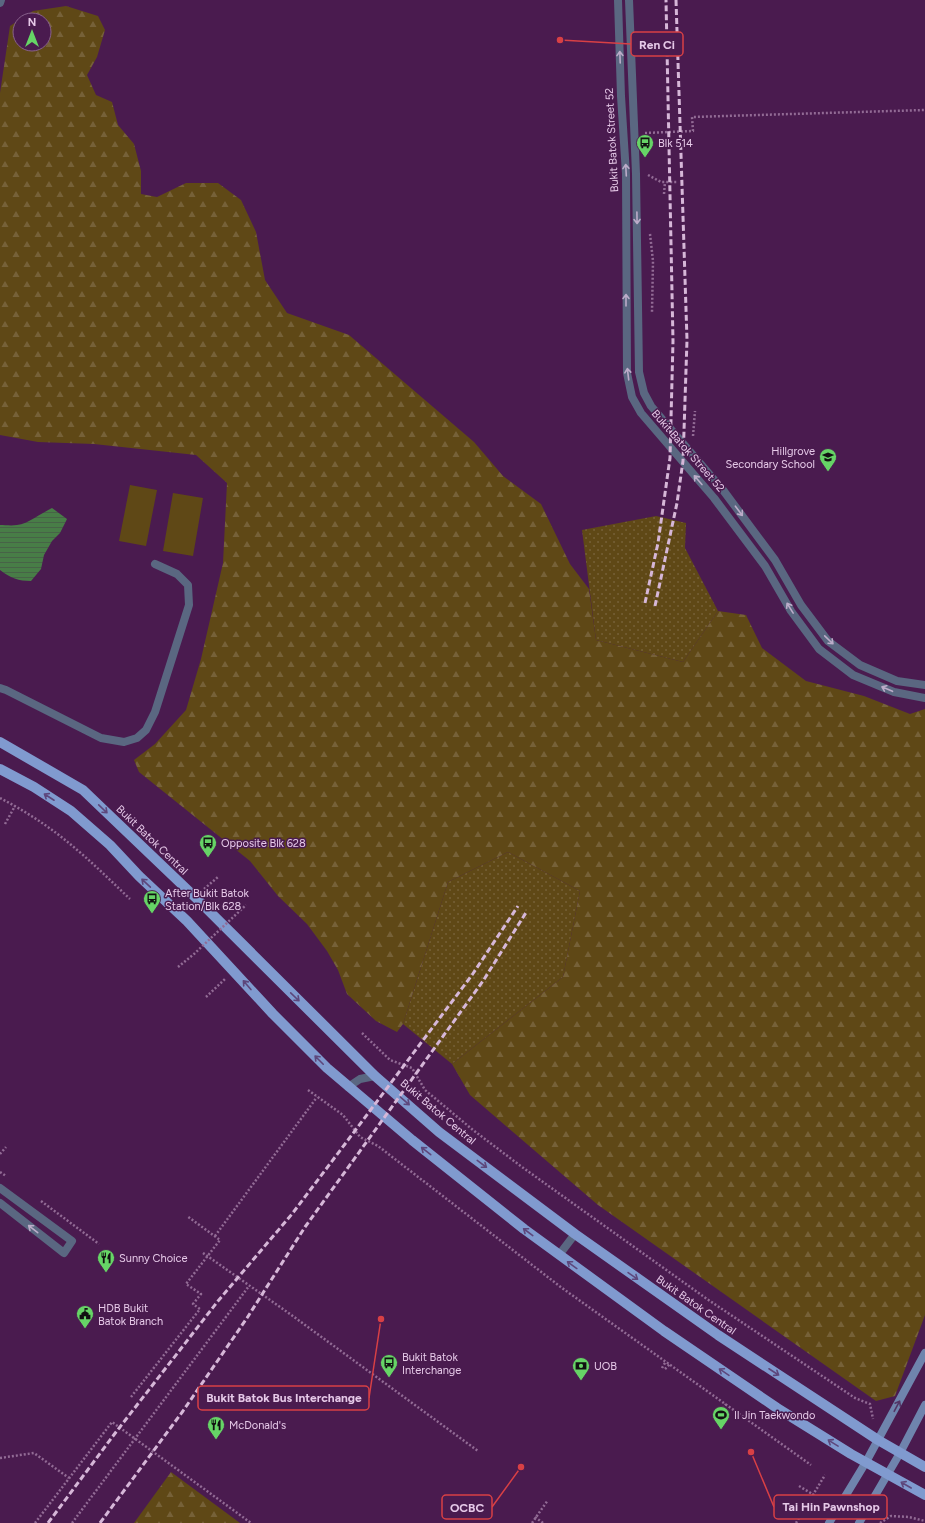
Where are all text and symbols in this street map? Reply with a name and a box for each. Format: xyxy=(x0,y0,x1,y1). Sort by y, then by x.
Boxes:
north arrow xyxy=(12,12,52,52)
text: N xyxy=(28,16,36,29)
callout: Ren Ci xyxy=(631,32,683,56)
text: Ren Ci xyxy=(639,38,675,52)
one-way arrow xyxy=(616,51,624,64)
street label: Bukit Batok Street 52 xyxy=(603,87,621,193)
bus stop icon: Blk 514 xyxy=(635,133,655,158)
place label: Blk 514 xyxy=(658,137,693,150)
one-way arrow xyxy=(622,164,629,177)
one-way arrow xyxy=(633,211,641,224)
one-way arrow xyxy=(622,294,630,307)
one-way arrow xyxy=(624,368,632,381)
street label: Bukit Batok Street 52 xyxy=(649,407,727,495)
place label: Hillgrove Secondary School xyxy=(725,445,815,471)
school or university icon: Hillgrove Secondary School xyxy=(818,447,838,472)
one-way arrow xyxy=(693,475,703,485)
one-way arrow xyxy=(735,506,743,517)
one-way arrow xyxy=(785,602,793,614)
one-way arrow xyxy=(824,636,834,645)
one-way arrow xyxy=(882,685,894,693)
one-way arrow xyxy=(44,793,55,801)
street label: Bukit Batok Central xyxy=(113,803,191,877)
one-way arrow xyxy=(98,804,108,814)
bus stop icon: Opposite Blk 628 xyxy=(198,833,218,858)
place label: Opposite Blk 628 xyxy=(221,837,306,850)
one-way arrow xyxy=(141,878,151,887)
place label: After Bukit Batok Station/Blk 628 xyxy=(165,887,250,913)
bus stop icon: After Bukit Batok Station/Blk 628 xyxy=(142,889,162,914)
one-way arrow xyxy=(243,981,252,991)
one-way arrow xyxy=(290,992,300,1002)
one-way arrow xyxy=(314,1055,324,1065)
street label: Bukit Batok Central xyxy=(398,1077,478,1147)
one-way arrow xyxy=(399,1097,410,1106)
one-way arrow xyxy=(420,1147,431,1155)
one-way arrow xyxy=(476,1160,487,1168)
one-way arrow xyxy=(28,1224,39,1233)
one-way arrow xyxy=(522,1227,533,1236)
restaurant icon: Sunny Choice xyxy=(96,1248,116,1273)
place label: Sunny Choice xyxy=(119,1252,188,1265)
one-way arrow xyxy=(567,1261,578,1269)
one-way arrow xyxy=(627,1272,638,1280)
street label: Bukit Batok Central xyxy=(654,1273,738,1337)
place label: HDB Bukit Batok Branch xyxy=(98,1302,163,1328)
public building icon: HDB Bukit Batok Branch xyxy=(75,1304,95,1329)
place label: Bukit Batok Interchange xyxy=(402,1351,461,1377)
bus stop icon: Bukit Batok Interchange xyxy=(379,1353,399,1378)
bank icon: UOB xyxy=(571,1356,591,1381)
place label: UOB xyxy=(594,1360,617,1373)
one-way arrow xyxy=(718,1368,729,1376)
one-way arrow xyxy=(768,1368,779,1376)
callout: Bukit Batok Bus Interchange xyxy=(198,1386,369,1410)
text: Bukit Batok Bus Interchange xyxy=(206,1391,362,1405)
one-way arrow xyxy=(894,1400,902,1412)
sports icon: Il Jin Taekwondo xyxy=(711,1405,731,1430)
place label: Il Jin Taekwondo xyxy=(734,1409,815,1422)
restaurant icon: McDonald's xyxy=(206,1415,226,1440)
place label: McDonald's xyxy=(229,1419,286,1432)
one-way arrow xyxy=(828,1439,839,1447)
one-way arrow xyxy=(900,1480,912,1488)
callout: OCBC xyxy=(442,1495,492,1519)
callout: Tai Hin Pawnshop xyxy=(774,1495,887,1519)
text: Tai Hin Pawnshop xyxy=(782,1500,880,1514)
text: OCBC xyxy=(450,1501,484,1515)

